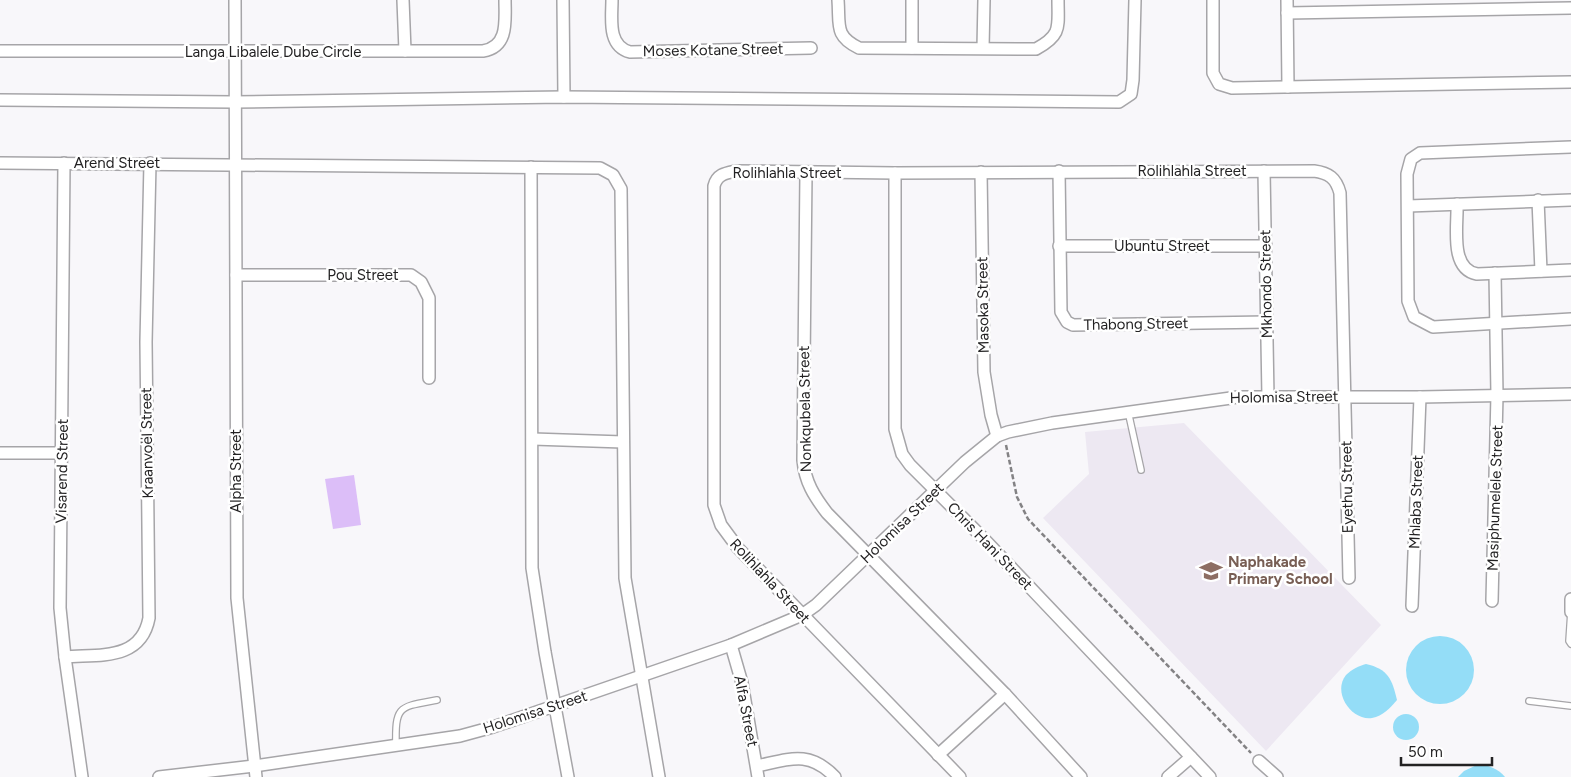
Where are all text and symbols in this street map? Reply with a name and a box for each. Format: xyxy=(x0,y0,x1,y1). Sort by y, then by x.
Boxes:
street label: Moses Kotane Street xyxy=(643,40,784,60)
street label: Langa Libalele Dube Circle xyxy=(185,43,361,61)
street label: Arend Street xyxy=(74,154,160,172)
street label: Rolihlahla Street xyxy=(1137,162,1247,180)
street label: Rolihlahla Street xyxy=(732,164,842,182)
street label: Mkhondo Street xyxy=(1256,229,1276,338)
street label: Ubuntu Street xyxy=(1114,237,1210,255)
street label: Masoka Street xyxy=(973,256,993,353)
street label: Pou Street xyxy=(327,266,399,284)
street label: Thabong Street xyxy=(1084,314,1189,334)
street label: Nonkqubela Street xyxy=(795,345,815,472)
street label: Kraanvoël Street xyxy=(137,387,157,499)
street label: Holomisa Street xyxy=(1230,387,1339,407)
street label: Visarend Street xyxy=(52,418,72,523)
street label: Masiphumelele Street xyxy=(1483,424,1507,571)
street label: Alpha Street xyxy=(227,429,245,513)
street label: Eyethu Street xyxy=(1337,440,1357,534)
street label: Mhlaba Street xyxy=(1405,454,1427,549)
street label: Holomisa Street xyxy=(857,479,948,567)
street label: Chris Hani Street xyxy=(944,498,1037,594)
street label: Rolihlahla Street xyxy=(726,535,814,627)
place label: Naphakade Primary School xyxy=(1228,553,1333,588)
school or university icon: Naphakade Primary School xyxy=(1198,558,1224,584)
street label: Alfa Street xyxy=(730,674,762,749)
street label: Holomisa Street xyxy=(481,687,590,737)
scale bar xyxy=(1401,734,1492,766)
text: 50 m xyxy=(1408,743,1443,761)

